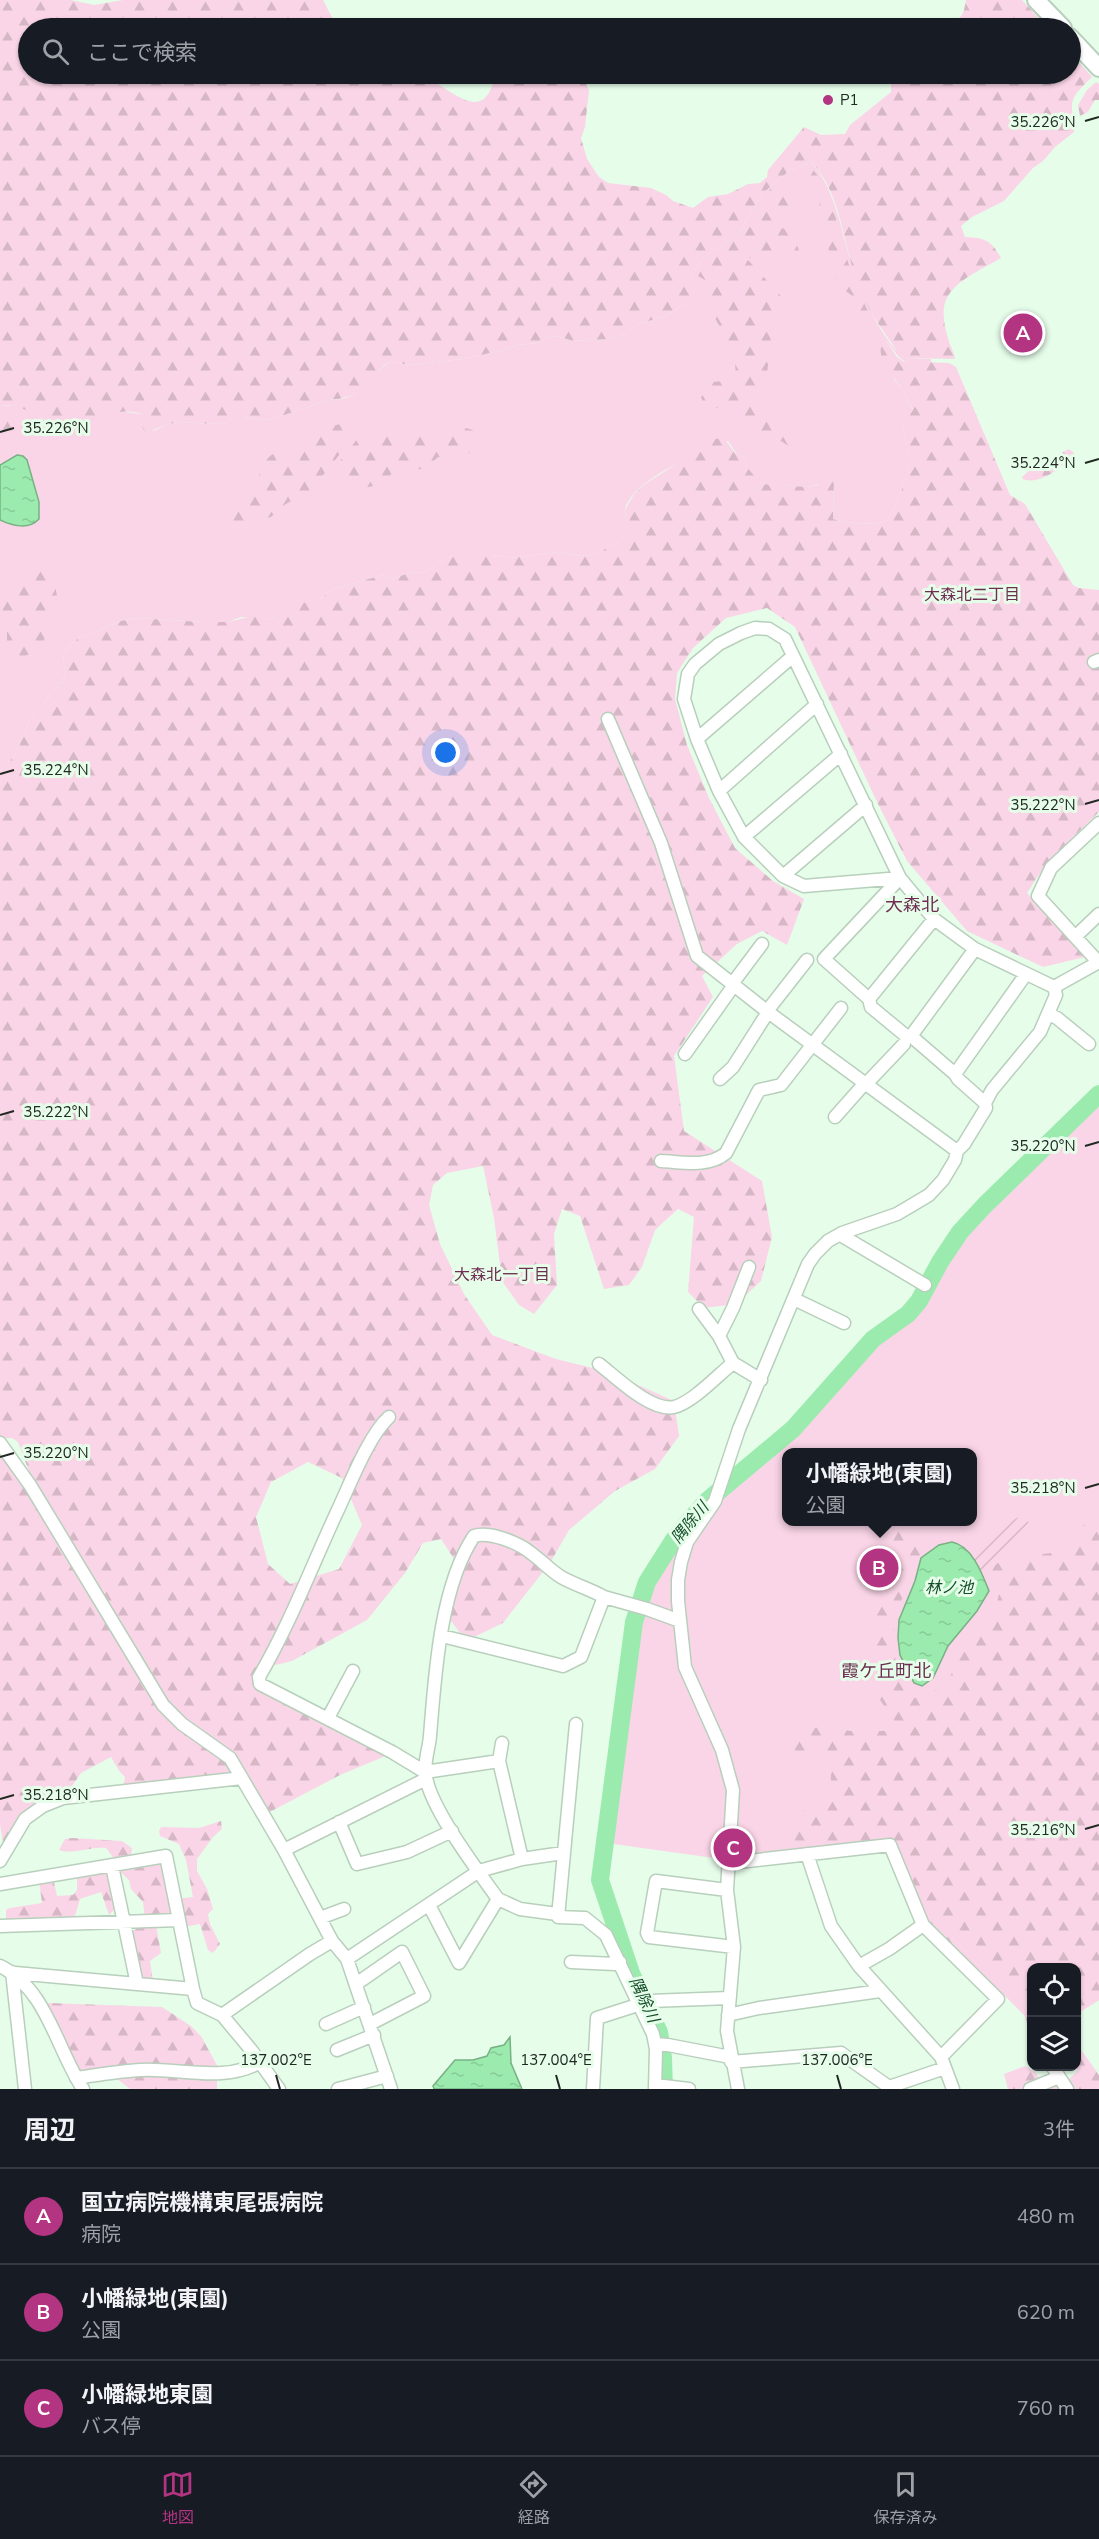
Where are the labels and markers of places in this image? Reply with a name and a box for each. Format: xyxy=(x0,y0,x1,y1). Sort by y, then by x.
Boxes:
place label: P1 xyxy=(840,90,859,110)
marker: P1 xyxy=(821,93,835,107)
pin: A xyxy=(1004,310,1042,356)
pin: B xyxy=(860,1546,898,1590)
pin: C xyxy=(714,1826,752,1870)

